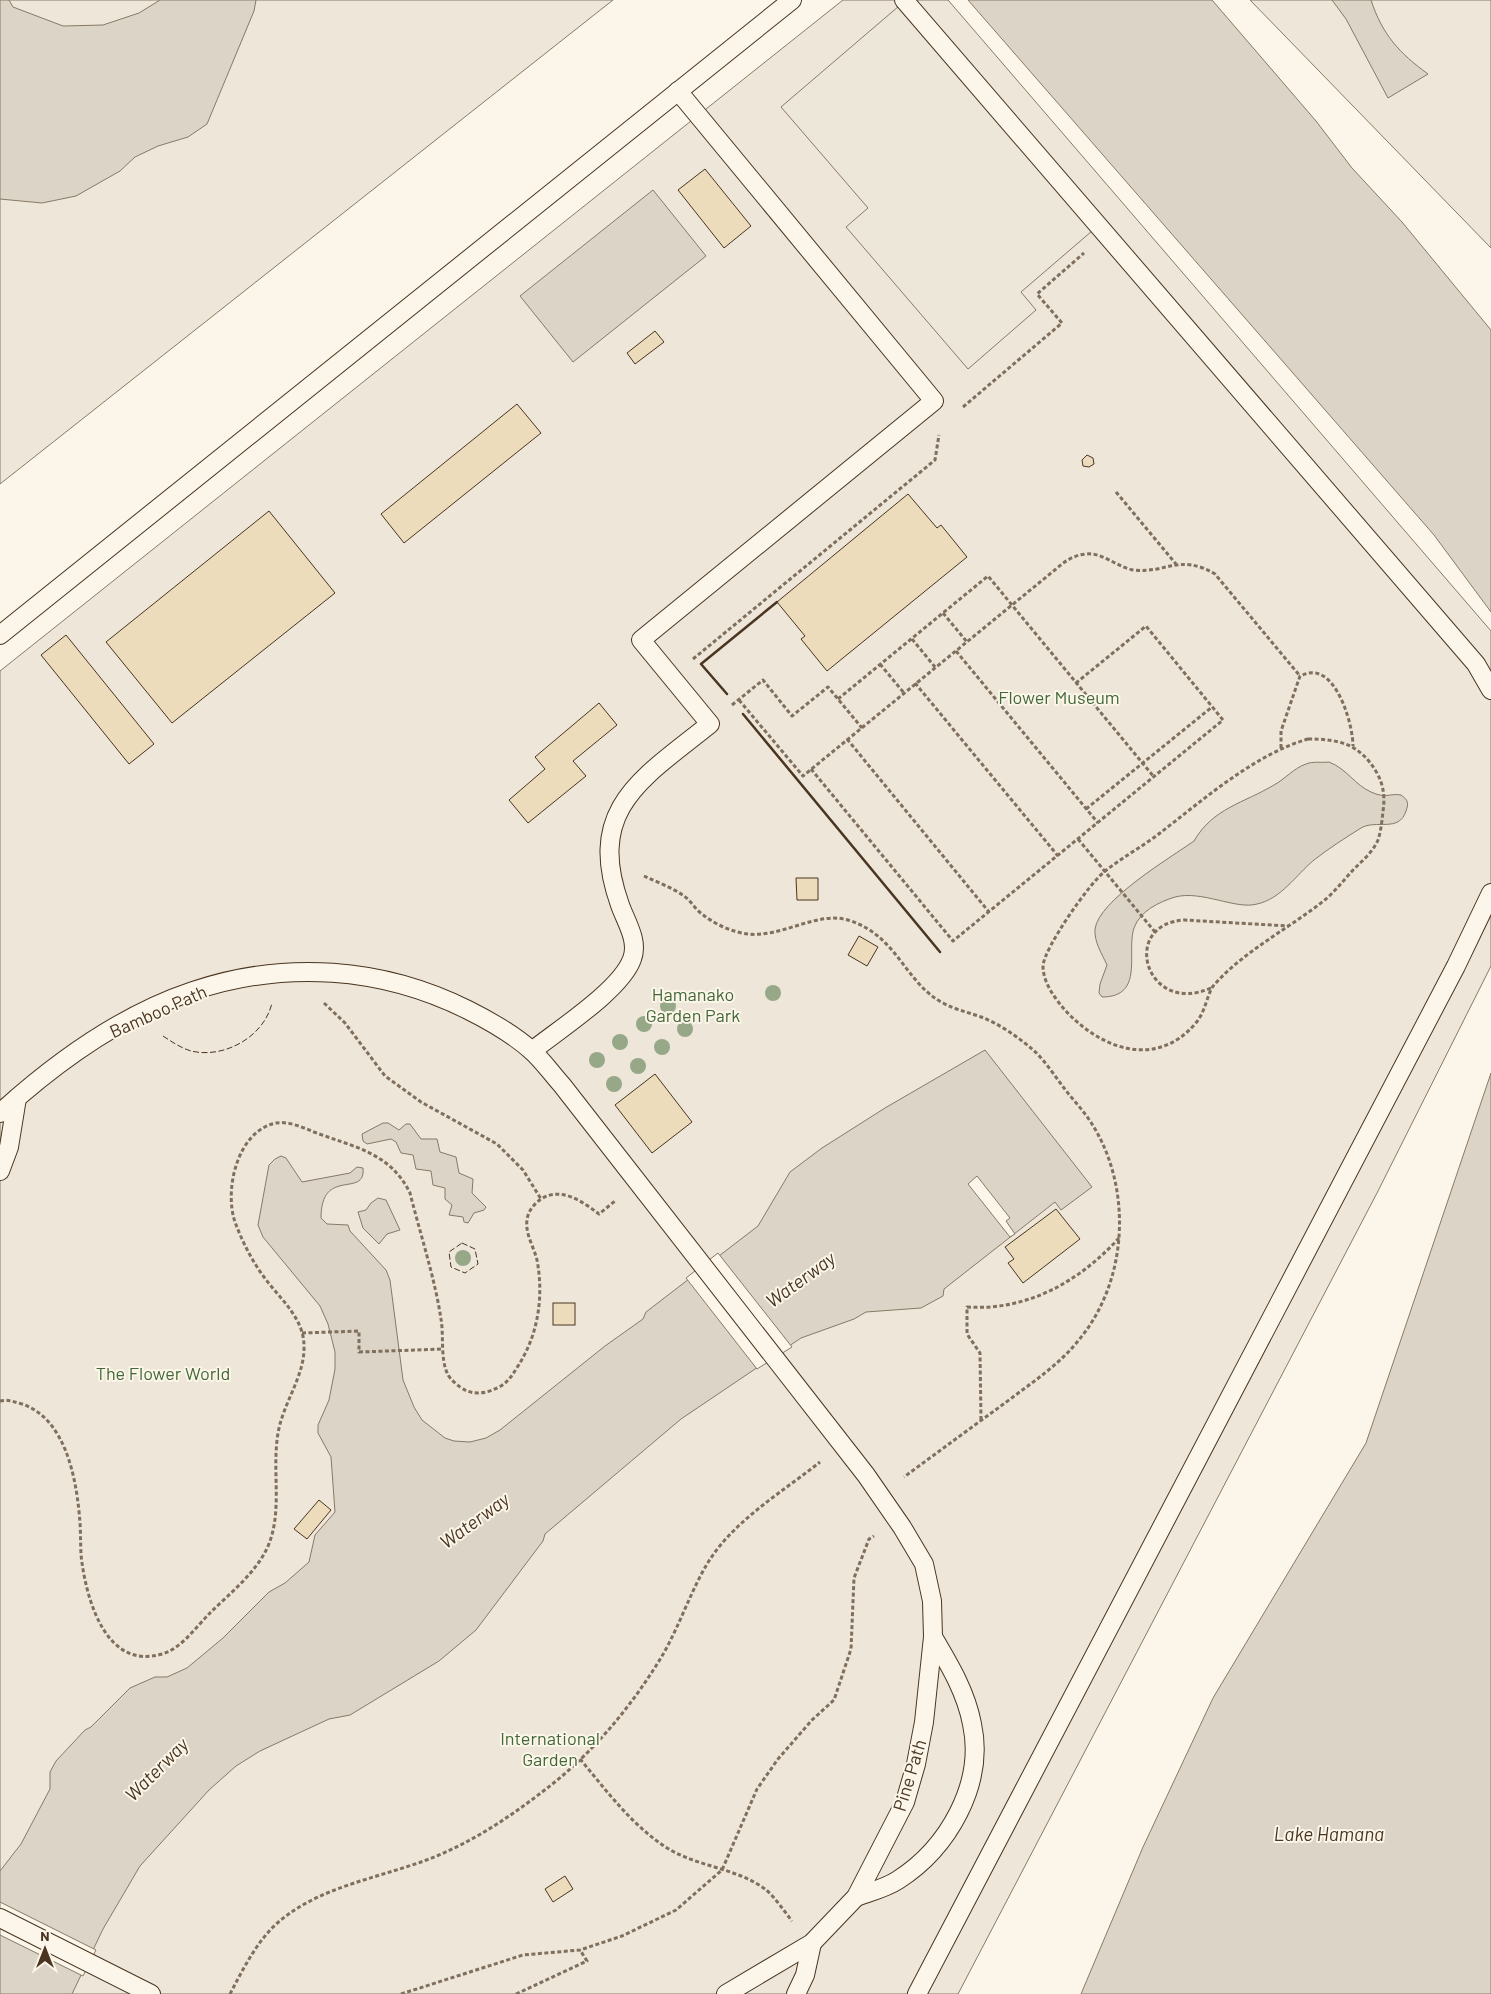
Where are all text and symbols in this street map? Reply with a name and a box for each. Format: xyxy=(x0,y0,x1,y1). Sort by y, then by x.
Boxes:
park label: Flower Museum xyxy=(998,686,1120,708)
street label: Bamboo Path xyxy=(106,980,210,1042)
park label: Hamanako Garden Park xyxy=(646,983,740,1026)
water label: Waterway xyxy=(761,1246,840,1312)
park label: The Flower World xyxy=(96,1362,230,1384)
water label: Waterway xyxy=(435,1487,514,1553)
park label: International Garden xyxy=(500,1727,600,1770)
water label: Waterway xyxy=(119,1732,193,1806)
street label: Pine Path xyxy=(888,1736,930,1814)
water label: Lake Hamana xyxy=(1274,1822,1384,1845)
north arrow xyxy=(20,1924,70,1974)
text: N xyxy=(40,1927,50,1944)

